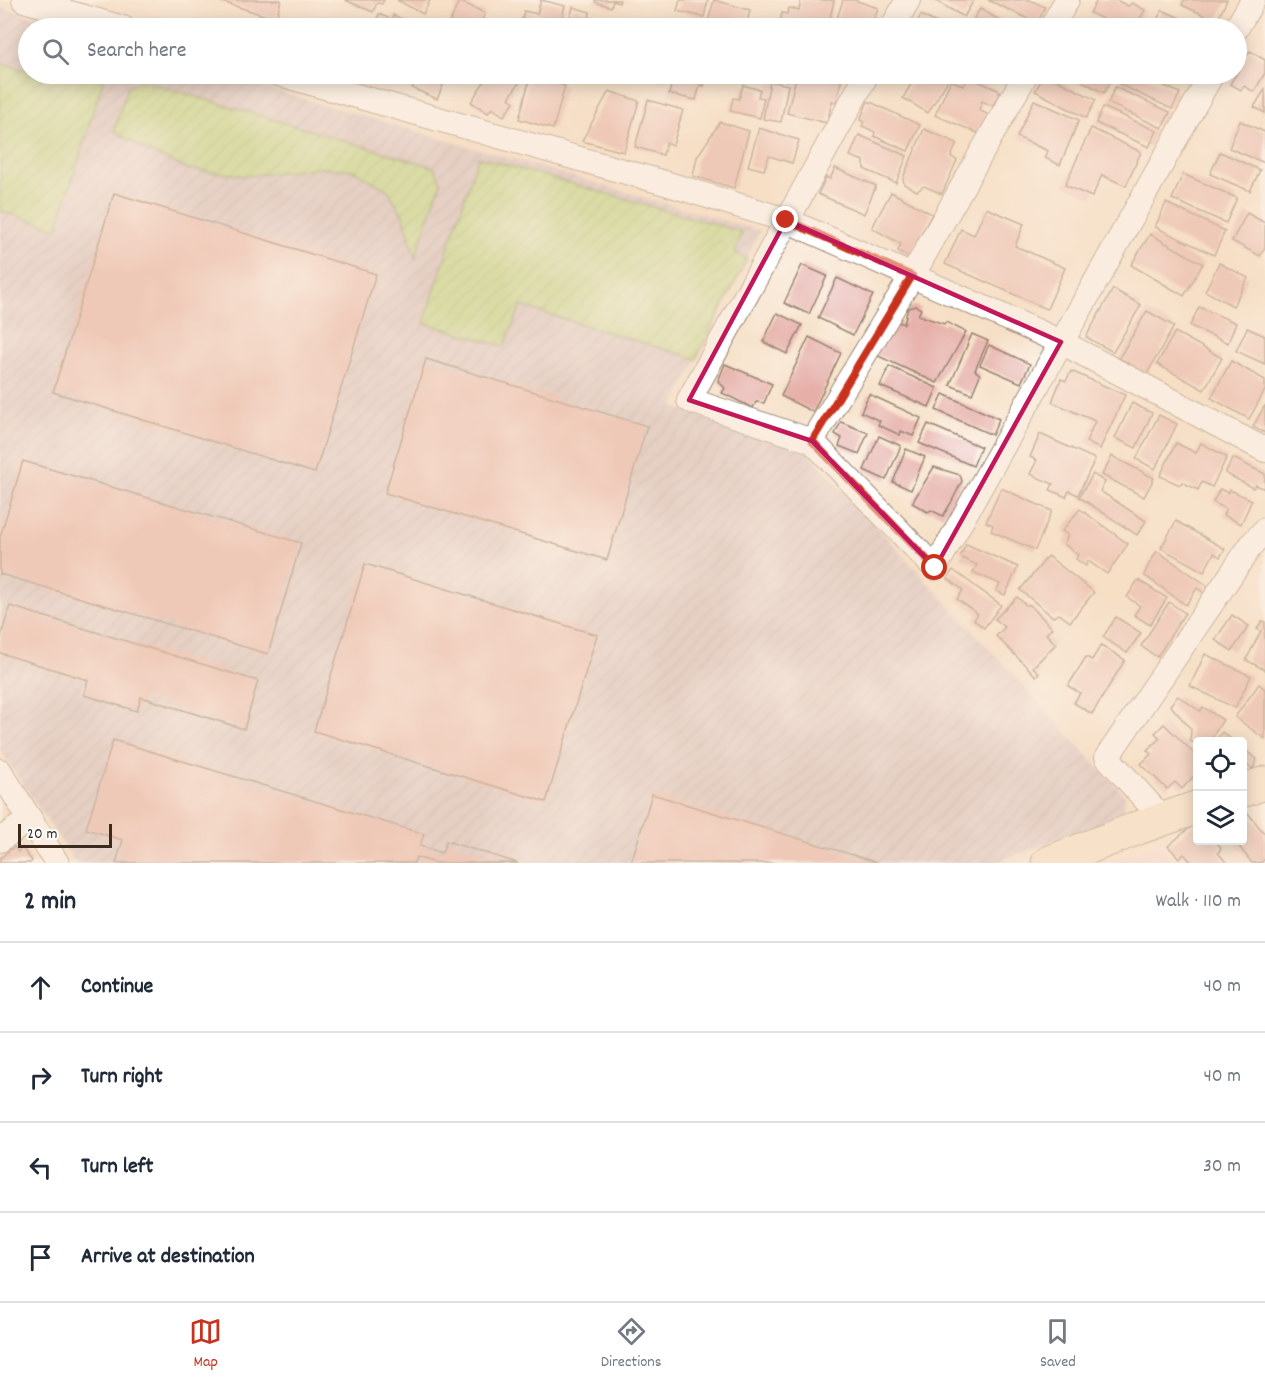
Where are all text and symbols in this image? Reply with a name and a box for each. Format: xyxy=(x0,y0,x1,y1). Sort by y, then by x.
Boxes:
search box xyxy=(18,18,1247,84)
icon: search xyxy=(39,35,72,68)
text: Search here xyxy=(87,36,186,67)
route end xyxy=(772,206,798,232)
route start xyxy=(921,554,947,580)
map controls xyxy=(1193,737,1247,845)
button: locate xyxy=(1193,737,1247,791)
button: layers xyxy=(1193,791,1247,845)
scale bar xyxy=(18,821,112,848)
text: 20 m xyxy=(27,823,57,846)
text: 2 min xyxy=(24,884,76,921)
text: Walk · 110 m xyxy=(1155,888,1241,916)
icon: ahead xyxy=(24,971,57,1004)
text: Continue xyxy=(81,972,153,1003)
text: 40 m xyxy=(1203,973,1241,1001)
icon: right xyxy=(24,1061,57,1094)
text: Turn right xyxy=(81,1062,163,1093)
text: 40 m xyxy=(1203,1063,1241,1091)
icon: left xyxy=(24,1151,57,1184)
text: Turn left xyxy=(81,1152,153,1183)
text: 30 m xyxy=(1203,1153,1241,1181)
icon: arrive xyxy=(24,1241,57,1274)
text: Arrive at destination xyxy=(81,1242,255,1273)
tab: Map xyxy=(189,1315,222,1374)
tab: Directions xyxy=(601,1315,661,1374)
tab: Saved xyxy=(1040,1315,1076,1374)

